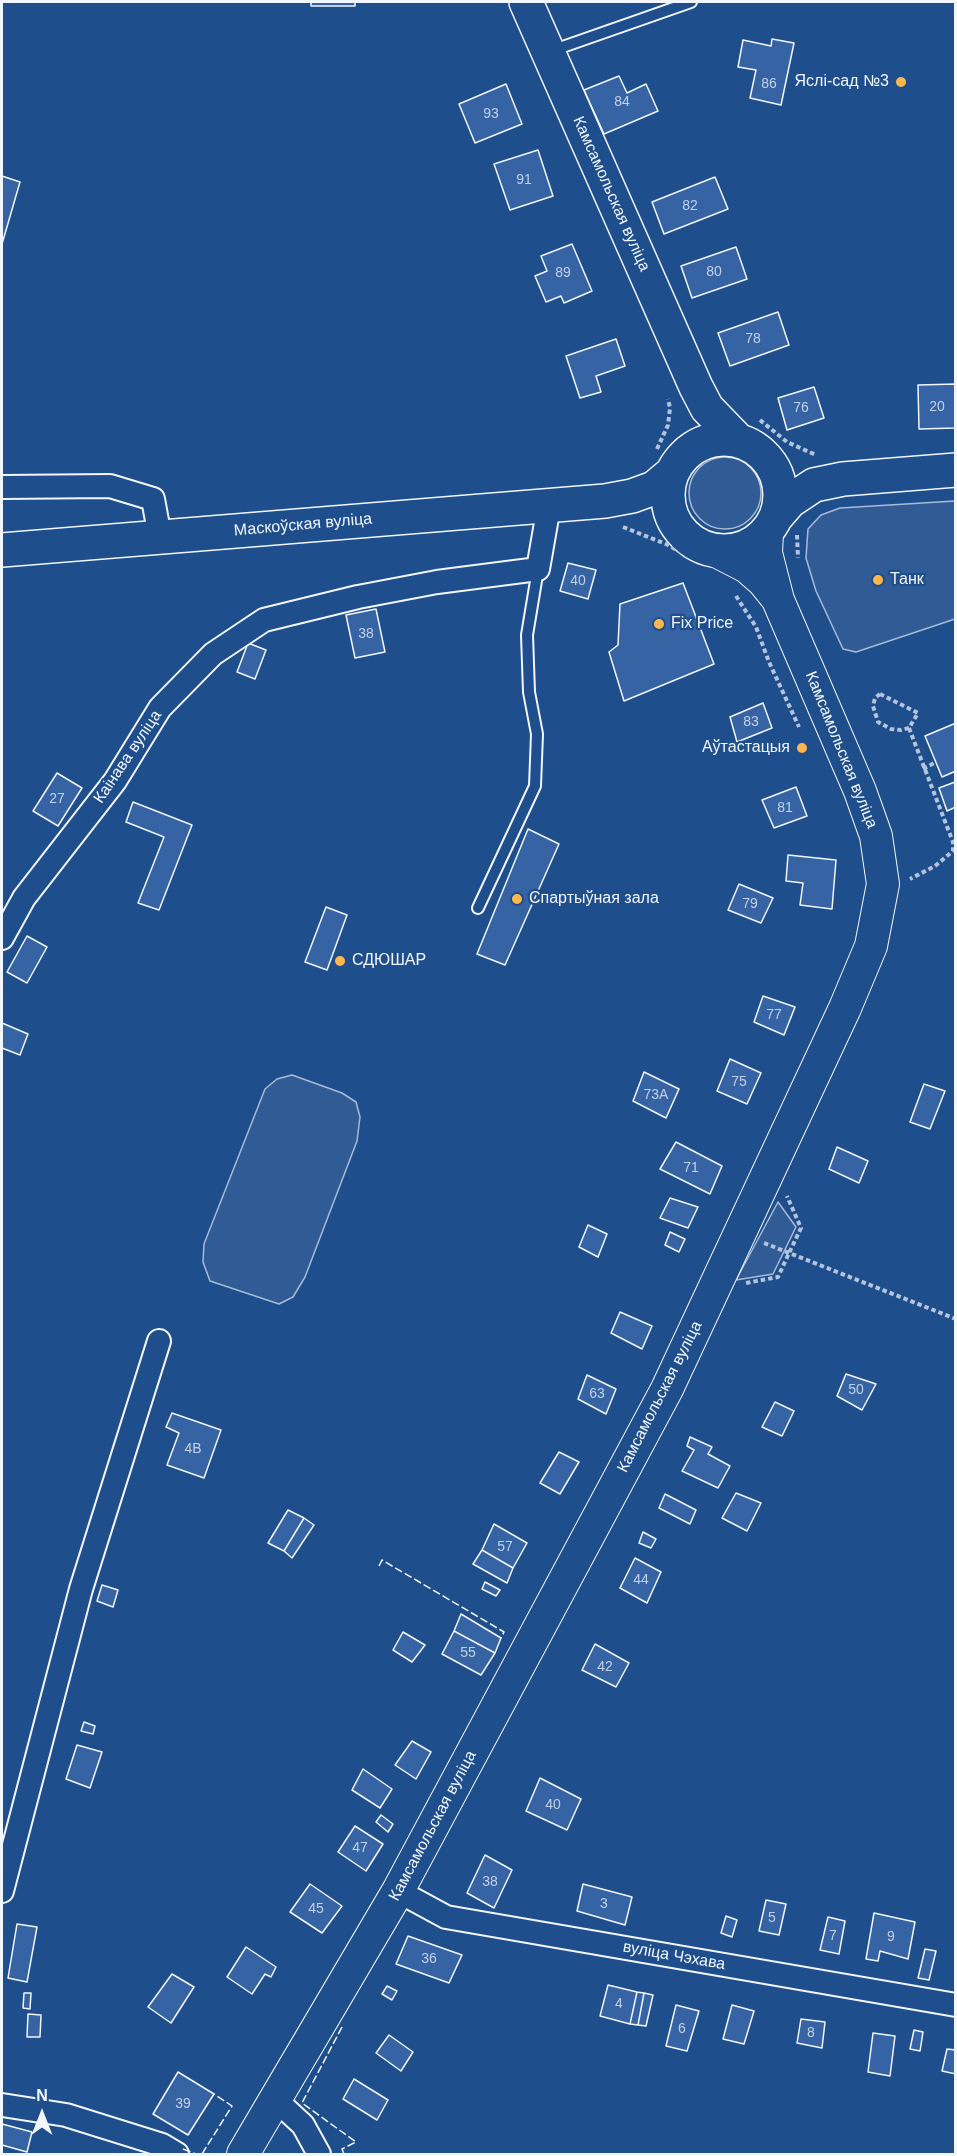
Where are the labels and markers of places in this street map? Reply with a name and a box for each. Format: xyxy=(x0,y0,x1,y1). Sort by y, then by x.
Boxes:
place label: Яслі-сад №3 xyxy=(794,72,889,92)
marker: Яслі-сад №3 xyxy=(894,75,908,89)
place label: Танк xyxy=(890,570,924,590)
marker: Танк xyxy=(871,573,885,587)
place label: Fix Price xyxy=(671,614,733,634)
marker: Fix Price xyxy=(652,617,666,631)
place label: Аўтастацыя xyxy=(702,738,790,758)
marker: Аўтастацыя xyxy=(795,741,809,755)
place label: Спартыўная зала xyxy=(529,889,659,909)
marker: Спартыўная зала xyxy=(510,892,524,906)
place label: СДЮШАР xyxy=(352,951,426,971)
marker: СДЮШАР xyxy=(333,954,347,968)

